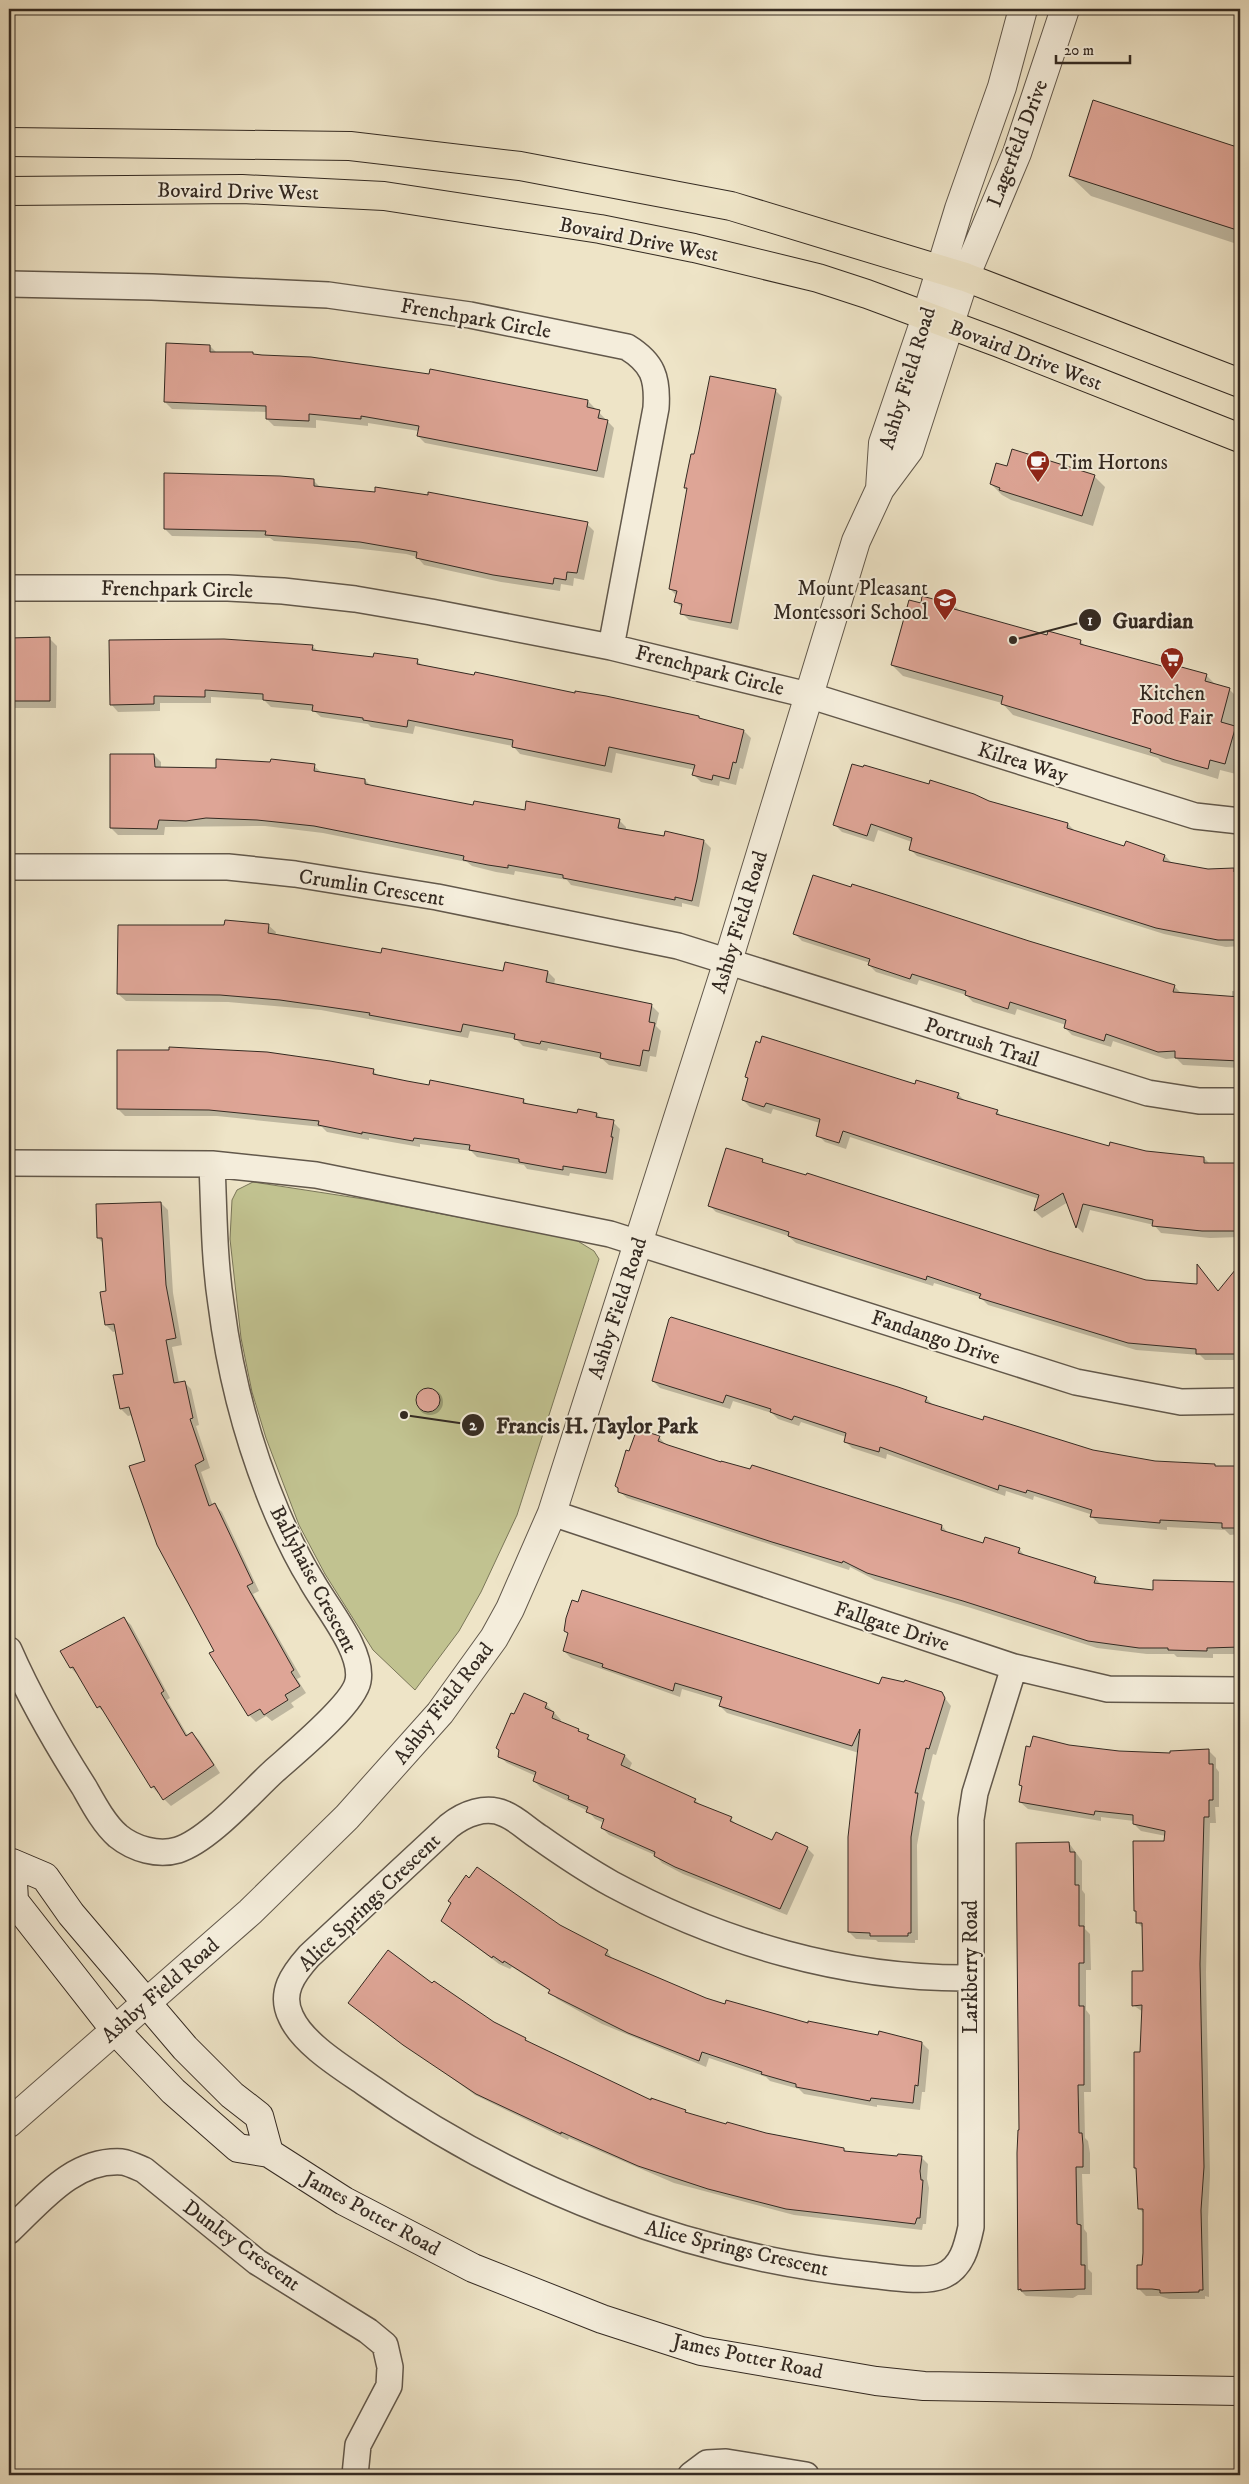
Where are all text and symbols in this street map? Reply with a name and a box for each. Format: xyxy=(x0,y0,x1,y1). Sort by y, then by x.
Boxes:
scale bar xyxy=(1056,32,1130,64)
text: 20 m xyxy=(1064,41,1094,60)
street label: Lagerfeld Drive xyxy=(982,76,1054,211)
street label: Bovaird Drive West xyxy=(157,178,319,206)
street label: Bovaird Drive West xyxy=(557,212,721,268)
street label: Frenchpark Circle xyxy=(399,293,553,345)
street label: Ashby Field Road xyxy=(874,303,942,453)
street label: Bovaird Drive West xyxy=(945,315,1106,397)
cafe icon: Tim Hortons xyxy=(1025,449,1051,483)
place label: Tim Hortons xyxy=(1056,450,1168,476)
street label: Frenchpark Circle xyxy=(101,576,254,604)
place label: Mount Pleasant Montessori School xyxy=(773,576,929,626)
school or university icon: Mount Pleasant Montessori School xyxy=(932,587,958,621)
callout: Guardian xyxy=(1077,602,1203,639)
text: Guardian xyxy=(1113,608,1194,635)
text: 1 xyxy=(1087,611,1093,630)
street label: Frenchpark Circle xyxy=(633,640,787,702)
supermarket icon: Kitchen Food Fair xyxy=(1159,646,1185,680)
place label: Kitchen Food Fair xyxy=(1131,681,1213,731)
street label: Kilrea Way xyxy=(974,737,1072,789)
street label: Ashby Field Road xyxy=(706,847,774,997)
street label: Crumlin Crescent xyxy=(297,864,447,912)
street label: Portrush Trail xyxy=(921,1012,1043,1074)
street label: Ashby Field Road xyxy=(583,1234,653,1382)
street label: Fandango Drive xyxy=(868,1305,1004,1371)
callout: Francis H. Taylor Park xyxy=(461,1407,708,1444)
text: Francis H. Taylor Park xyxy=(496,1413,699,1440)
text: 2 xyxy=(469,1416,477,1435)
street label: Ballyhaise Crescent xyxy=(263,1502,363,1658)
street label: Fallgate Drive xyxy=(831,1596,953,1658)
street label: Ashby Field Road xyxy=(388,1637,500,1770)
street label: Alice Springs Crescent xyxy=(293,1828,446,1977)
street label: Larkberry Road xyxy=(958,1899,984,2034)
street label: Ashby Field Road xyxy=(96,1932,225,2049)
street label: James Potter Road xyxy=(297,2165,445,2263)
street label: Dunley Crescent xyxy=(178,2194,305,2297)
street label: Alice Springs Crescent xyxy=(643,2215,831,2283)
street label: James Potter Road xyxy=(668,2328,826,2386)

